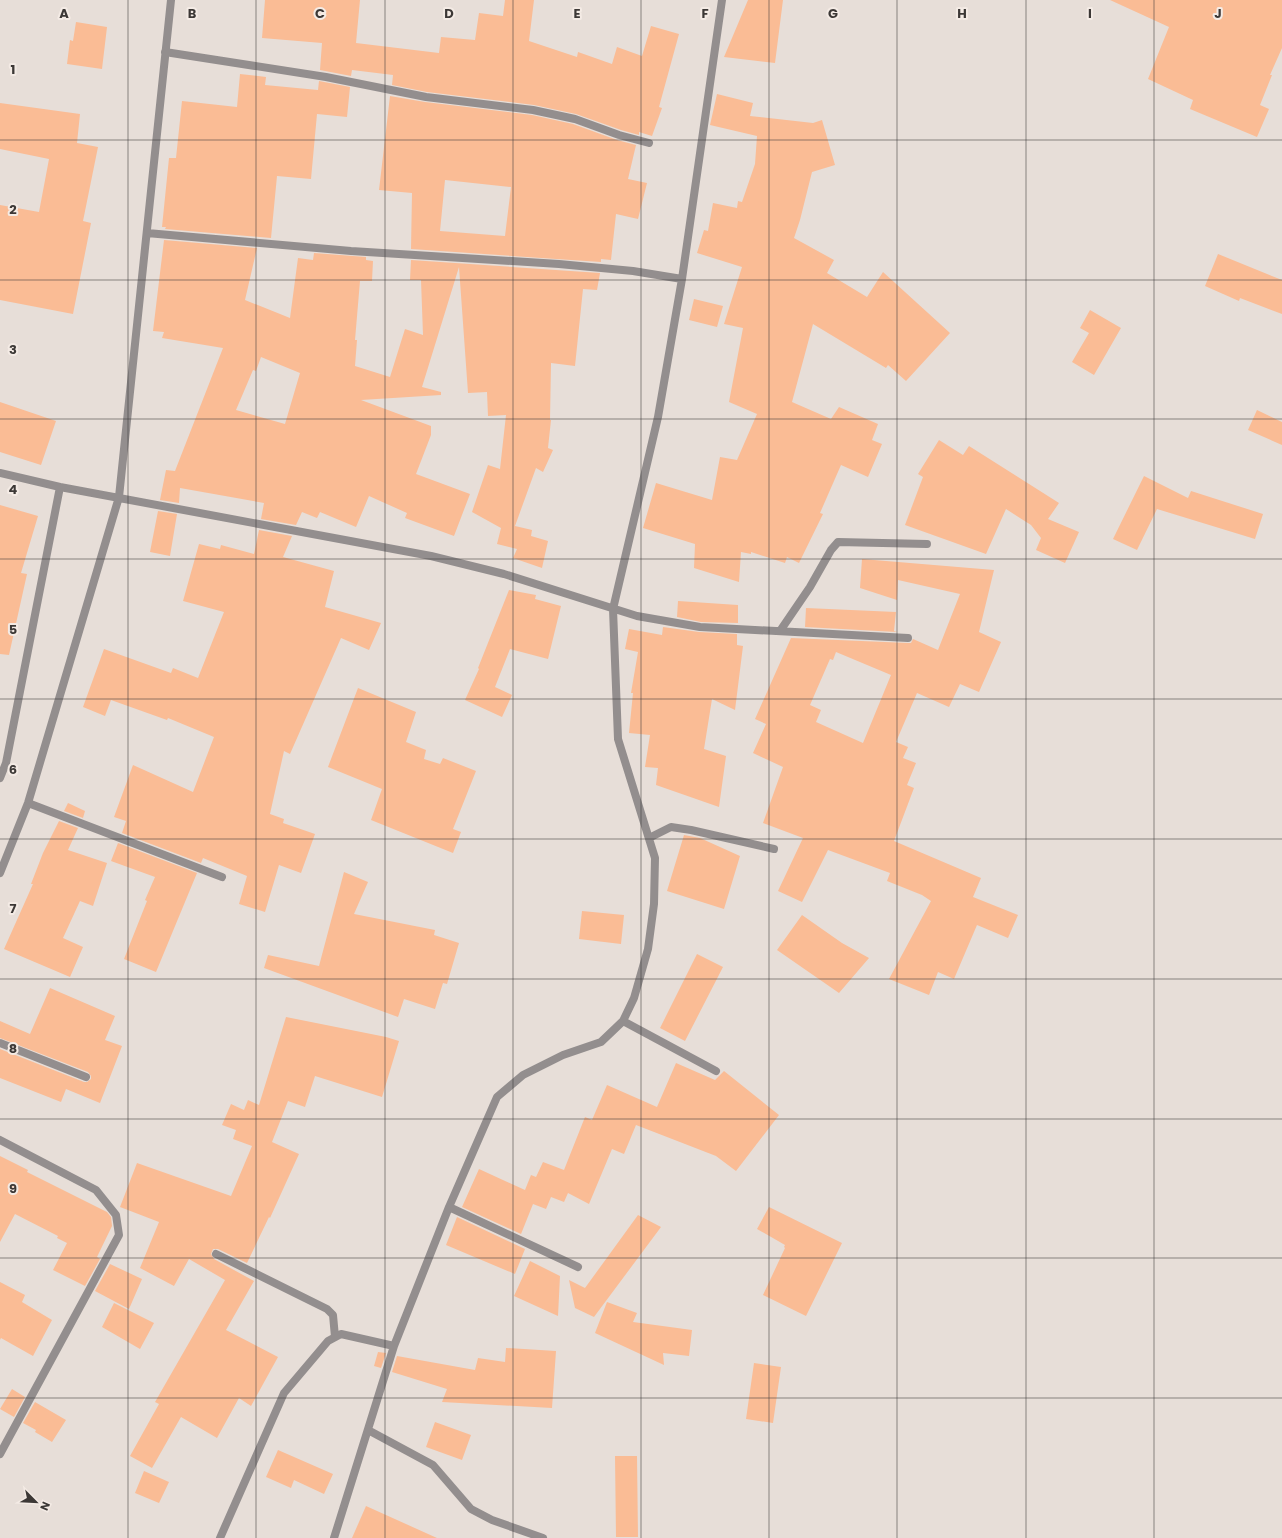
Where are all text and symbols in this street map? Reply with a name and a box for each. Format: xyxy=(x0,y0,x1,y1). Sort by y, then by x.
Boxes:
text: A xyxy=(59,4,69,23)
text: B xyxy=(188,4,197,23)
text: C xyxy=(315,4,325,23)
text: D xyxy=(444,4,454,23)
text: E xyxy=(573,4,581,23)
text: F xyxy=(701,4,709,23)
text: G xyxy=(828,4,838,23)
text: H xyxy=(957,4,967,23)
text: I xyxy=(1088,4,1092,23)
text: J xyxy=(1214,4,1222,23)
text: 1 xyxy=(11,60,15,79)
text: 2 xyxy=(9,200,17,219)
text: 3 xyxy=(9,340,17,359)
text: 4 xyxy=(9,480,18,499)
text: 5 xyxy=(9,620,17,639)
text: 6 xyxy=(9,760,17,779)
text: 7 xyxy=(10,899,17,918)
text: 8 xyxy=(9,1039,17,1058)
text: 9 xyxy=(9,1179,17,1198)
north arrow xyxy=(16,1482,56,1522)
text: N xyxy=(36,1499,54,1513)

